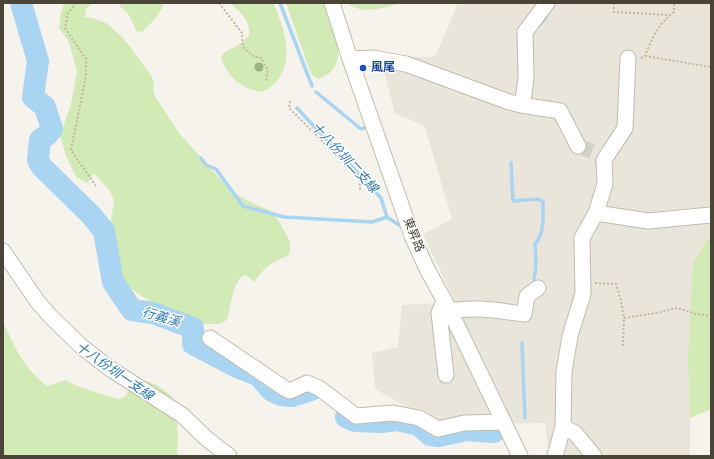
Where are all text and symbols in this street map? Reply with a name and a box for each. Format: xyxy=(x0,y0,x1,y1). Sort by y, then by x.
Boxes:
place label: 風尾 xyxy=(371,61,395,75)
marker: 風尾 xyxy=(358,63,368,73)
water label: 十八份圳二支線 xyxy=(307,119,381,197)
street label: 東昇路 xyxy=(400,216,426,254)
water label: 行義溪 xyxy=(140,305,182,331)
water label: 十八份圳一支線 xyxy=(72,340,156,404)

